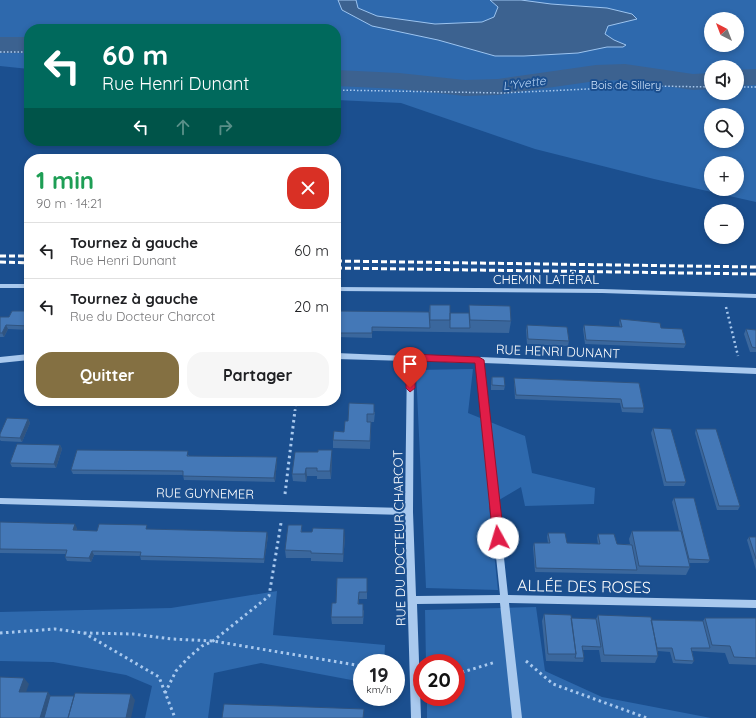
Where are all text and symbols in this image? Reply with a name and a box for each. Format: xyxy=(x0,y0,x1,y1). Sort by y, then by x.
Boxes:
north arrow xyxy=(704,12,744,52)
map controls xyxy=(704,12,744,244)
text: 60 m xyxy=(102,37,168,72)
icon: left xyxy=(36,40,88,92)
button: sound xyxy=(704,60,744,100)
text: Rue Henri Dunant xyxy=(102,72,249,95)
water label: L'Yvette xyxy=(502,72,548,93)
park label: Bois de Sillery xyxy=(591,78,661,92)
button: search xyxy=(704,108,744,148)
icon: left xyxy=(130,116,152,138)
icon: ahead xyxy=(172,116,194,138)
icon: right xyxy=(214,116,236,138)
button: + xyxy=(704,156,744,196)
text: 1 min xyxy=(36,165,94,195)
button: close xyxy=(287,167,329,209)
text: 90 m · 14:21 xyxy=(36,195,102,211)
button: − xyxy=(704,204,744,244)
text: Tournez à gauche xyxy=(70,233,198,252)
icon: left xyxy=(36,240,58,262)
text: 60 m xyxy=(294,241,329,260)
text: Rue Henri Dunant xyxy=(70,252,176,268)
street label: CHEMIN LATÉRAL xyxy=(493,271,599,287)
text: Tournez à gauche xyxy=(70,289,198,308)
icon: left xyxy=(36,296,58,318)
text: 20 m xyxy=(294,297,329,316)
text: Rue du Docteur Charcot xyxy=(70,308,215,324)
street label: RUE HENRI DUNANT xyxy=(496,341,621,361)
pin xyxy=(393,347,427,388)
button: Quitter xyxy=(36,352,179,398)
button: Partager xyxy=(187,352,329,398)
icon: arrive xyxy=(399,353,421,375)
street label: RUE DU DOCTEUR CHARCOT xyxy=(389,450,409,626)
street label: RUE GUYNEMER xyxy=(156,484,254,502)
position arrow xyxy=(477,517,519,559)
street label: ALLÉE DES ROSES xyxy=(517,575,651,597)
speed limit sign: 20 xyxy=(413,654,465,706)
text: 19 xyxy=(369,662,389,687)
text: km/h xyxy=(366,683,392,696)

